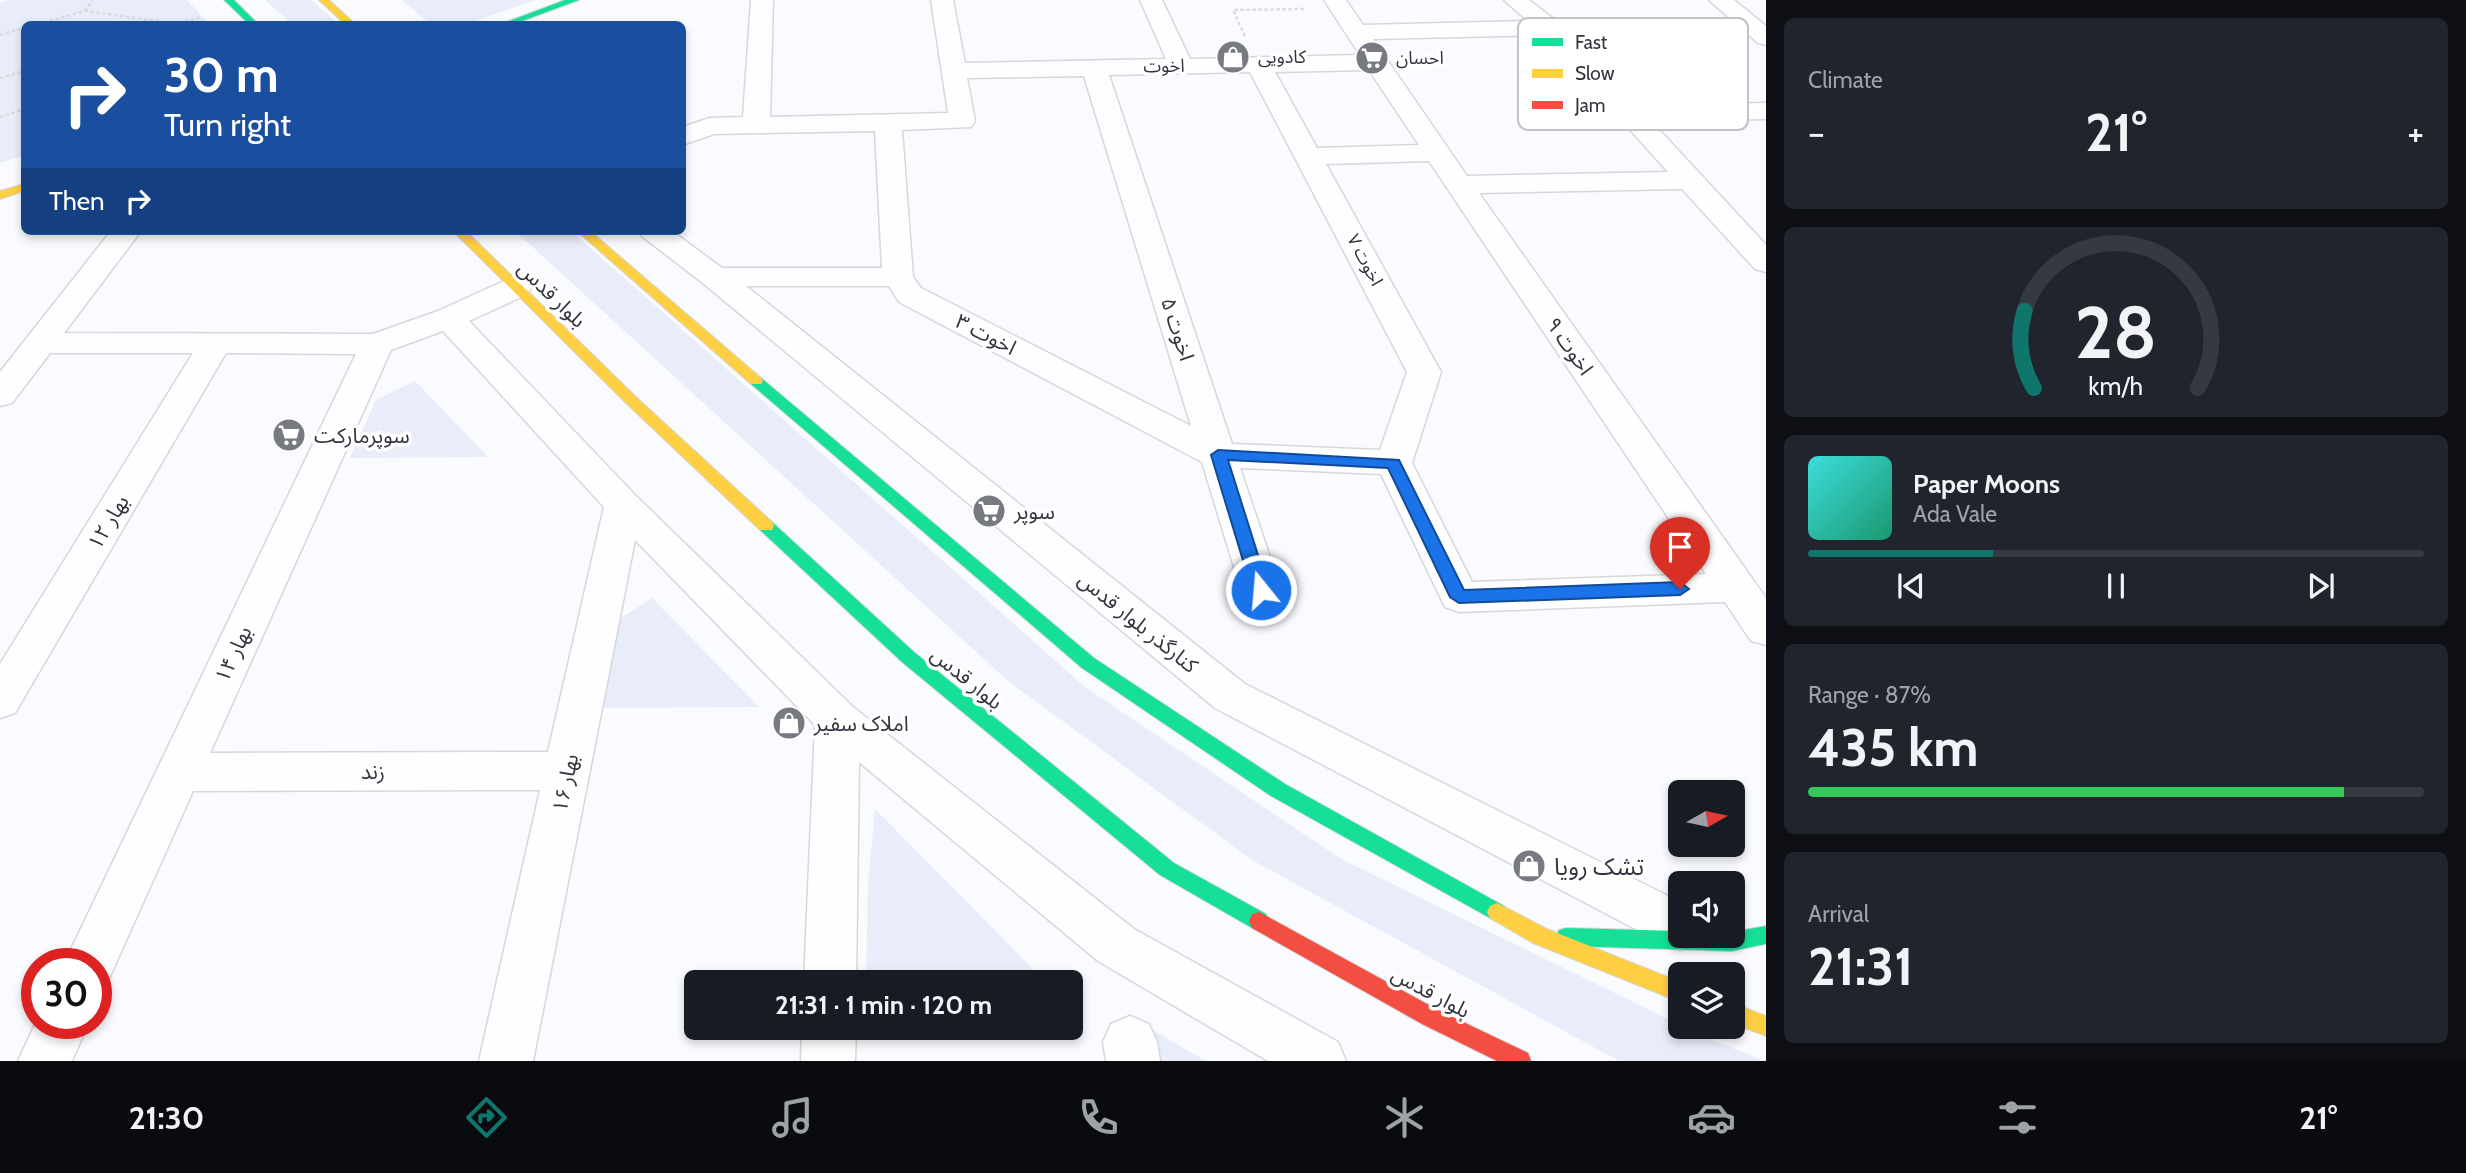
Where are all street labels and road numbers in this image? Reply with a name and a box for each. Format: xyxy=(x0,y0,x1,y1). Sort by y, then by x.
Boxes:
street label: اخوت xyxy=(1143,55,1185,77)
street label: اخوت ۷ xyxy=(1342,230,1388,290)
street label: بلوار قدس xyxy=(513,255,591,333)
street label: اخوت ۵ xyxy=(1156,294,1200,364)
street label: اخوت ۳ xyxy=(951,308,1021,360)
street label: اخوت ۹ xyxy=(1541,312,1599,380)
street label: بهار ۱۲ xyxy=(82,490,134,554)
street label: کنارگذر بلوار قدس xyxy=(1073,566,1203,678)
street label: بهار ۱۴ xyxy=(209,622,257,686)
street label: بلوار قدس xyxy=(926,641,1008,715)
street label: بهار ۱۶ xyxy=(547,752,583,814)
street label: زند xyxy=(361,759,385,784)
street label: بلوار قدس xyxy=(1387,961,1475,1023)

